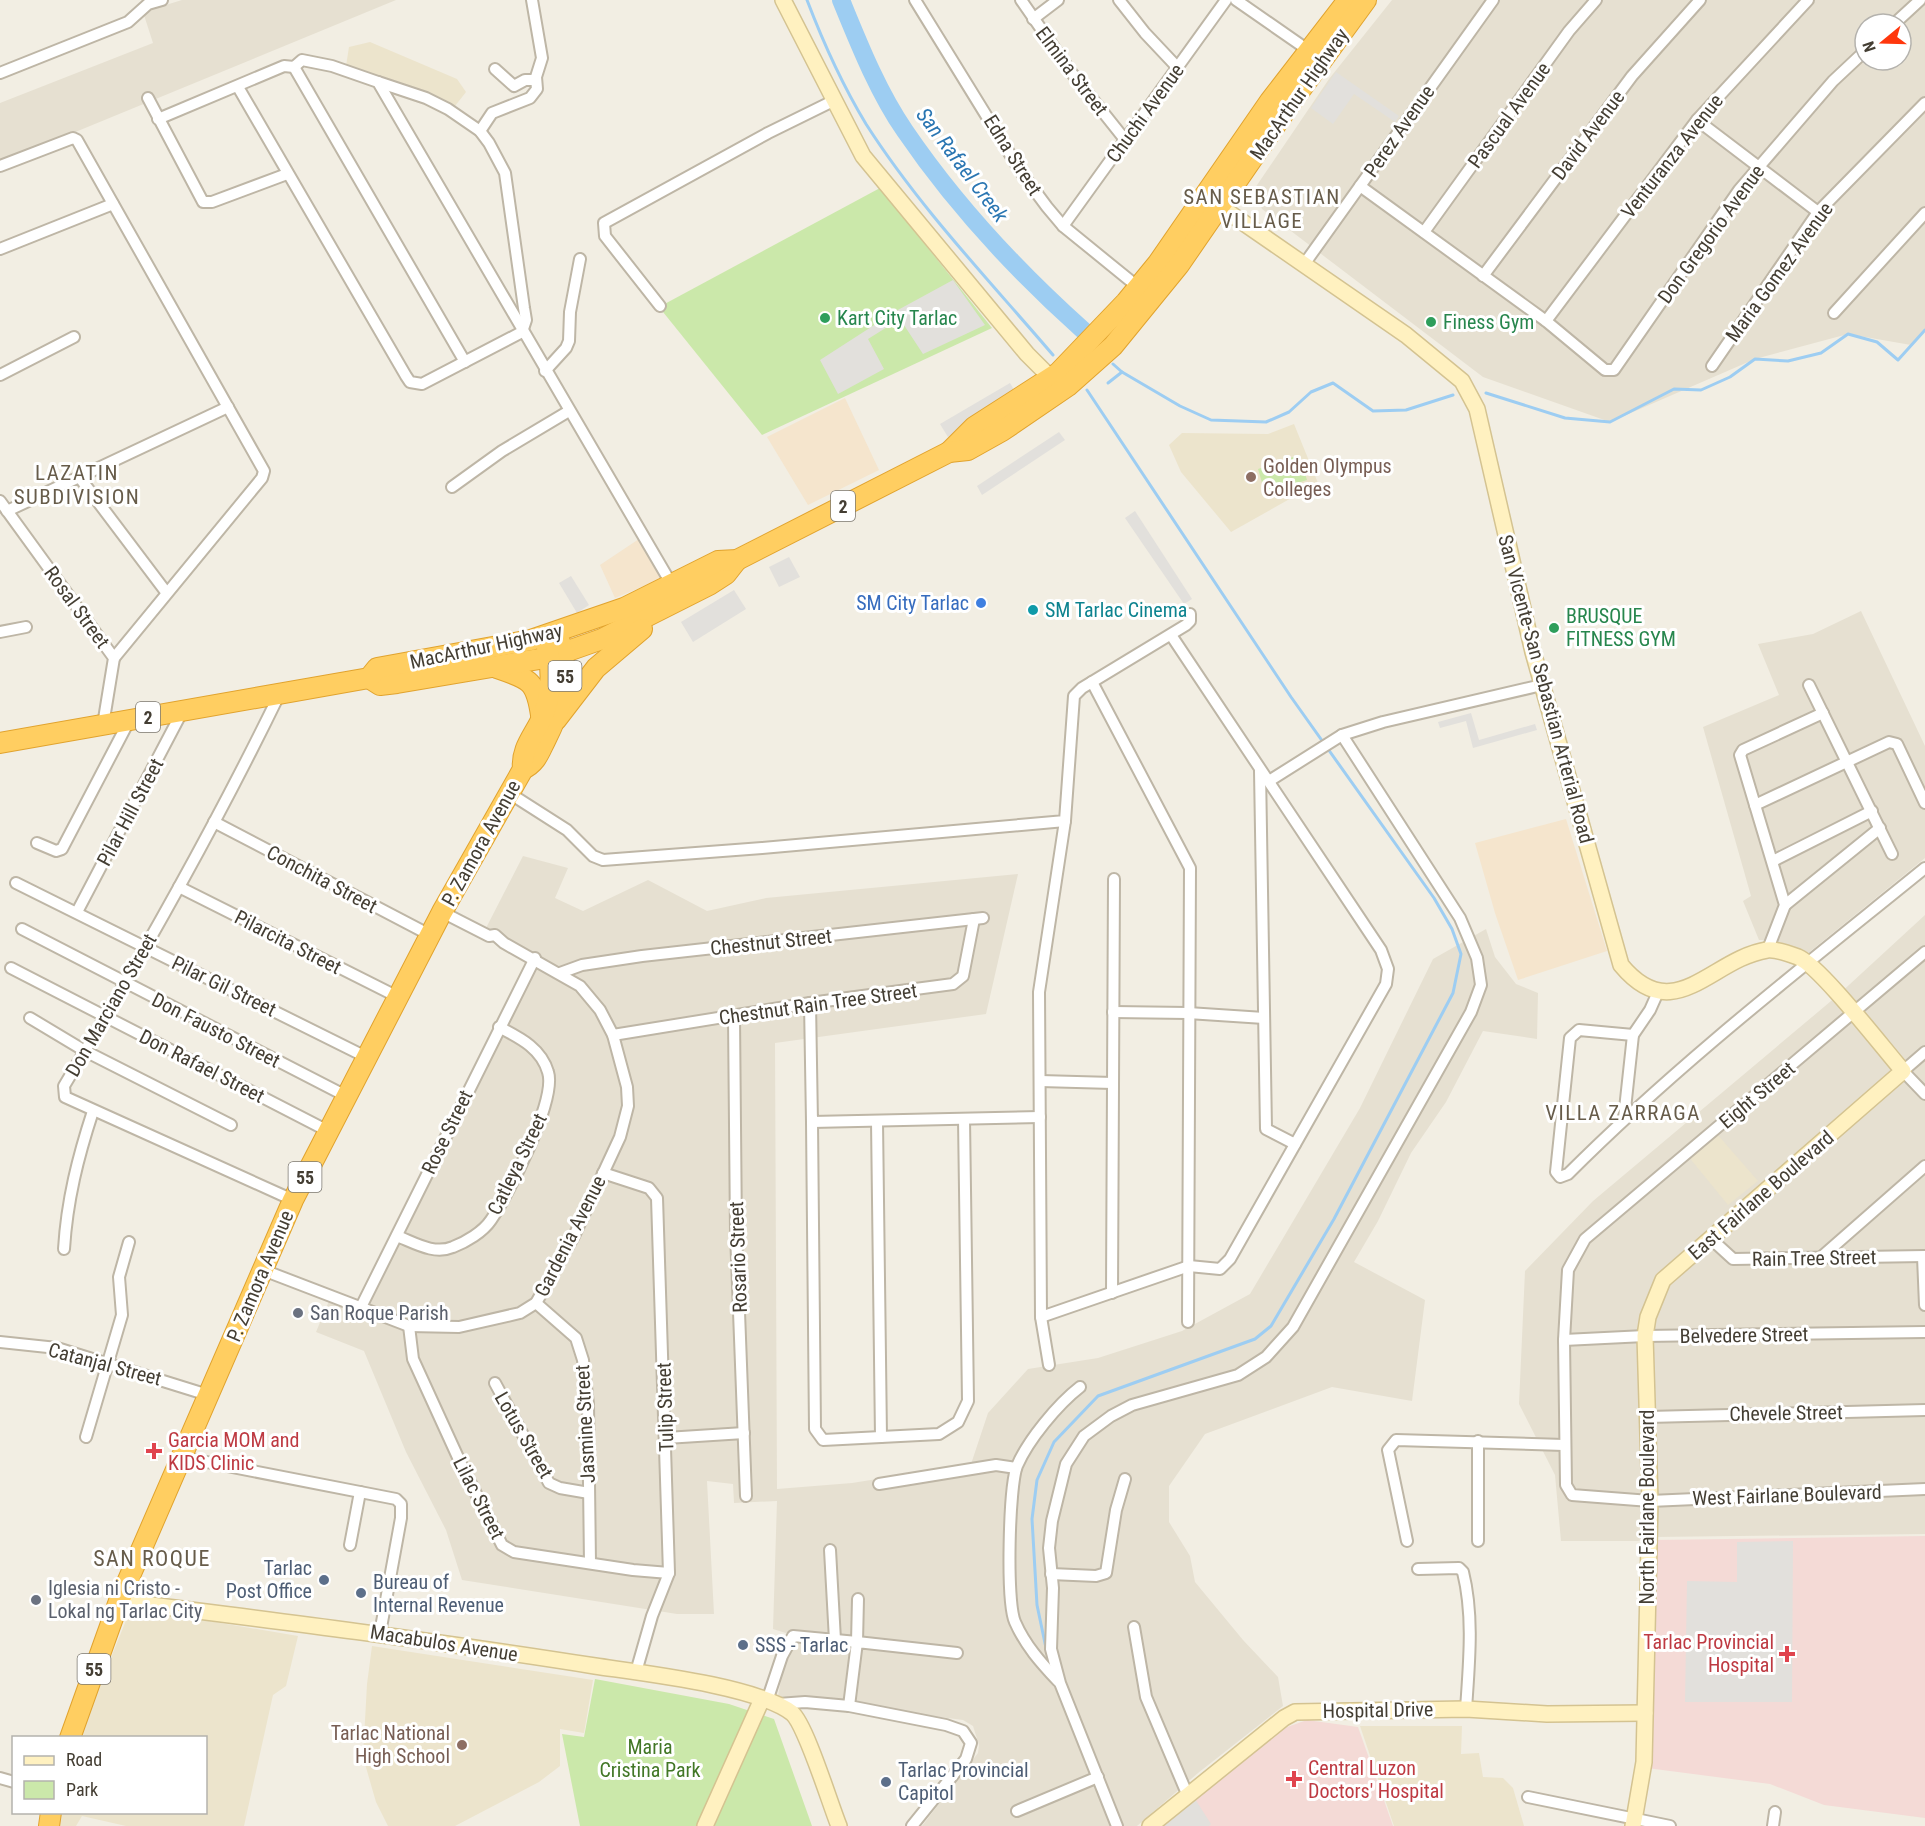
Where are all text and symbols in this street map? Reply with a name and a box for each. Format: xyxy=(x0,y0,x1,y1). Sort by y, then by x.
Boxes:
north arrow xyxy=(1853,12,1913,72)
street label: Elmina Street xyxy=(1031,22,1113,120)
street label: MacArthur Highway xyxy=(1245,24,1353,164)
text: N xyxy=(1859,39,1880,54)
street label: Pascual Avenue xyxy=(1463,57,1555,173)
street label: Chuchi Avenue xyxy=(1101,59,1189,167)
street label: Perez Avenue xyxy=(1359,80,1439,182)
street label: David Avenue xyxy=(1546,85,1630,185)
street label: Venturanza Avenue xyxy=(1616,89,1728,223)
water label: San Rafael Creek xyxy=(911,103,1013,227)
street label: Edna Street xyxy=(979,110,1047,200)
street label: Don Gregorio Avenue xyxy=(1653,160,1769,308)
district label: SAN SEBASTIAN VILLAGE xyxy=(1183,185,1341,233)
street label: Maria Gomez Avenue xyxy=(1720,197,1838,347)
place label: Kart City Tarlac xyxy=(837,306,957,330)
place label: Finess Gym xyxy=(1443,310,1534,334)
marker: Kart City Tarlac xyxy=(818,311,832,325)
marker: Finess Gym xyxy=(1424,315,1438,329)
place label: Golden Olympus Colleges xyxy=(1263,454,1392,501)
district label: LAZATIN SUBDIVISION xyxy=(14,461,140,509)
marker: Golden Olympus Colleges xyxy=(1244,470,1258,484)
road number: 2 xyxy=(831,491,855,521)
street label: San Vicente-San Sebastian Arterial Road xyxy=(1493,532,1599,846)
street label: Rosal Street xyxy=(39,561,115,653)
place label: SM City Tarlac xyxy=(856,591,969,615)
marker: SM City Tarlac xyxy=(974,596,988,610)
place label: SM Tarlac Cinema xyxy=(1045,598,1187,622)
marker: SM Tarlac Cinema xyxy=(1026,603,1040,617)
place label: BRUSQUE FITNESS GYM xyxy=(1566,604,1676,651)
street label: MacArthur Highway xyxy=(408,618,564,674)
marker: BRUSQUE FITNESS GYM xyxy=(1547,621,1561,635)
road number: 55 xyxy=(548,661,582,691)
road number: 2 xyxy=(136,702,160,732)
street label: Pilar Hill Street xyxy=(92,754,168,870)
street label: P. Zamora Avenue xyxy=(436,776,526,910)
street label: Conchita Street xyxy=(263,840,381,918)
street label: Pilarcita Street xyxy=(231,905,345,979)
street label: Chestnut Street xyxy=(709,924,833,960)
street label: Don Marciano Street xyxy=(60,929,162,1081)
street label: Pilar Gil Street xyxy=(168,950,280,1022)
street label: Chestnut Rain Tree Street xyxy=(717,978,919,1030)
street label: Don Fausto Street xyxy=(148,987,284,1073)
street label: Don Rafael Street xyxy=(135,1024,269,1108)
street label: Eight Street xyxy=(1714,1056,1800,1134)
street label: Rose Street xyxy=(416,1086,478,1178)
district label: VILLA ZARRAGA xyxy=(1545,1101,1701,1125)
street label: Catleya Street xyxy=(482,1109,552,1219)
street label: East Fairlane Boulevard xyxy=(1683,1125,1839,1265)
road number: 55 xyxy=(288,1162,322,1192)
street label: Gardenia Avenue xyxy=(529,1171,611,1301)
street label: Rosario Street xyxy=(724,1201,752,1313)
street label: P. Zamora Avenue xyxy=(222,1207,298,1345)
street label: Rain Tree Street xyxy=(1752,1245,1877,1271)
place label: San Roque Parish xyxy=(310,1301,449,1325)
marker: San Roque Parish xyxy=(291,1306,305,1320)
street label: Belvedere Street xyxy=(1679,1322,1809,1348)
street label: Catanjal Street xyxy=(46,1337,164,1391)
street label: Tulip Street xyxy=(651,1362,679,1452)
street label: Jasmine Street xyxy=(570,1364,600,1484)
street label: Lotus Street xyxy=(490,1388,558,1483)
street label: Chevele Street xyxy=(1729,1400,1843,1426)
street label: North Fairlane Boulevard xyxy=(1635,1410,1659,1604)
place label: Garcia MOM and KIDS Clinic xyxy=(168,1428,299,1475)
marker: Garcia MOM and KIDS Clinic xyxy=(145,1442,163,1460)
street label: Lilac Street xyxy=(448,1453,510,1543)
street label: West Fairlane Boulevard xyxy=(1692,1480,1882,1510)
district label: SAN ROQUE xyxy=(93,1546,211,1571)
place label: Tarlac Post Office xyxy=(226,1556,312,1603)
place label: Bureau of Internal Revenue xyxy=(373,1570,504,1617)
marker: Tarlac Post Office xyxy=(317,1573,331,1587)
place label: Iglesia ni Cristo - Lokal ng Tarlac City xyxy=(48,1576,202,1623)
marker: Bureau of Internal Revenue xyxy=(354,1586,368,1600)
marker: Iglesia ni Cristo - Lokal ng Tarlac City xyxy=(29,1593,43,1607)
street label: Macabulos Avenue xyxy=(369,1619,519,1667)
place label: Tarlac Provincial Hospital xyxy=(1643,1630,1774,1677)
place label: SSS - Tarlac xyxy=(755,1633,848,1657)
marker: SSS - Tarlac xyxy=(736,1638,750,1652)
marker: Tarlac Provincial Hospital xyxy=(1778,1645,1796,1663)
road number: 55 xyxy=(78,1654,110,1684)
street label: Hospital Drive xyxy=(1322,1697,1434,1723)
place label: Tarlac National High School xyxy=(331,1721,450,1768)
park label: Maria Cristina Park xyxy=(599,1735,701,1782)
legend xyxy=(12,1736,207,1814)
marker: Tarlac National High School xyxy=(455,1738,469,1752)
text: Road xyxy=(66,1749,102,1770)
place label: Central Luzon Doctors' Hospital xyxy=(1308,1756,1444,1803)
place label: Tarlac Provincial Capitol xyxy=(898,1758,1029,1805)
marker: Central Luzon Doctors' Hospital xyxy=(1285,1770,1303,1788)
marker: Tarlac Provincial Capitol xyxy=(879,1775,893,1789)
text: Park xyxy=(66,1779,98,1800)

